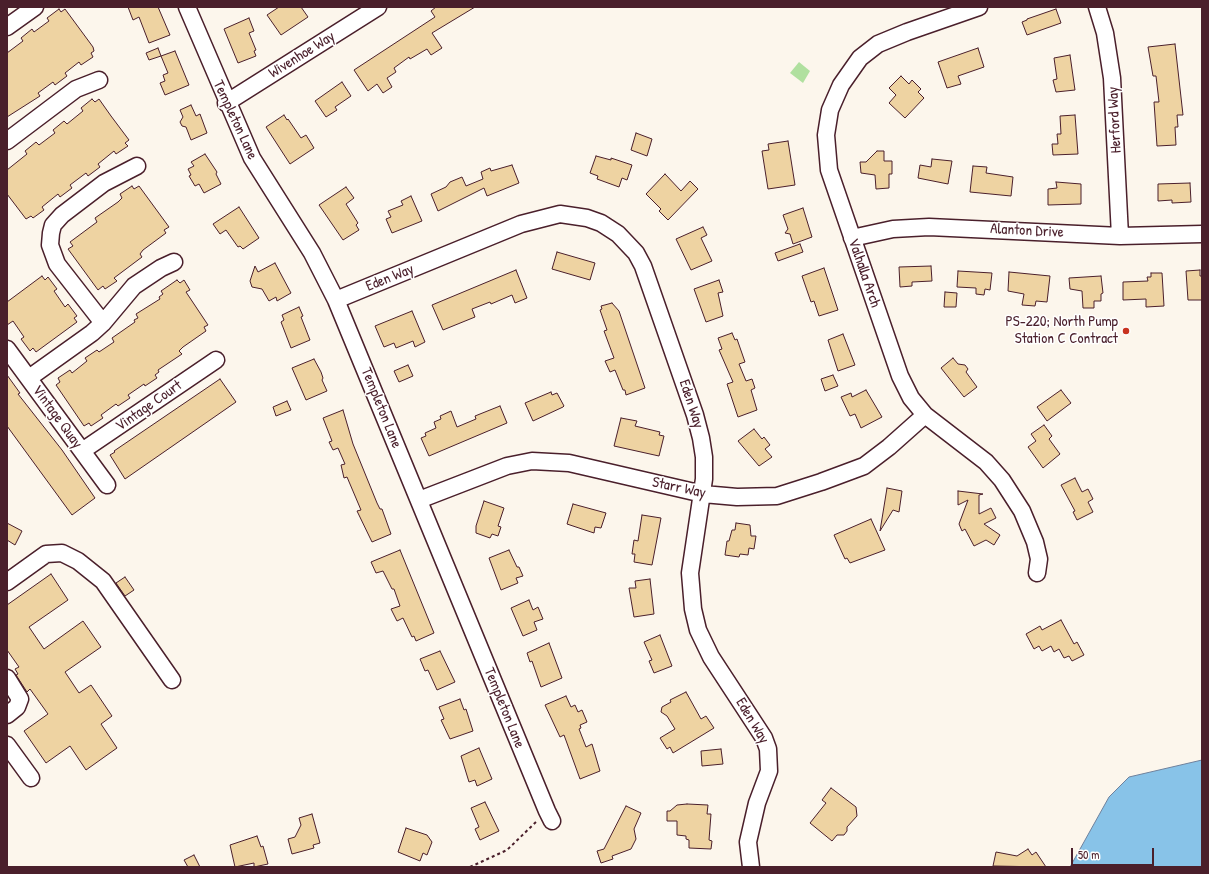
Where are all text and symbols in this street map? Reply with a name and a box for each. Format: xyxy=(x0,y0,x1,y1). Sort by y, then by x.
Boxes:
street label: Wivenhoe Way xyxy=(266,28,338,82)
street label: Templeton Lane xyxy=(209,78,261,162)
street label: Herford Way xyxy=(1104,86,1126,154)
street label: Alanton Drive xyxy=(990,220,1064,242)
street label: Valhalla Arch xyxy=(844,236,884,310)
street label: Eden Way xyxy=(363,260,417,296)
place label: PS-220; North Pump Station C Contract xyxy=(1006,313,1118,348)
marker: PS-220; North Pump Station C Contract xyxy=(1121,326,1131,336)
street label: Templeton Lane xyxy=(357,365,405,451)
street label: Vintage Court xyxy=(112,377,186,435)
street label: Eden Way xyxy=(675,377,707,431)
street label: Vintage Quay xyxy=(28,382,86,452)
street label: Starr Way xyxy=(651,474,707,502)
street label: Templeton Lane xyxy=(480,665,528,751)
street label: Eden Way xyxy=(731,695,773,747)
scale bar xyxy=(1073,840,1156,866)
text: 50 m xyxy=(1078,846,1099,863)

